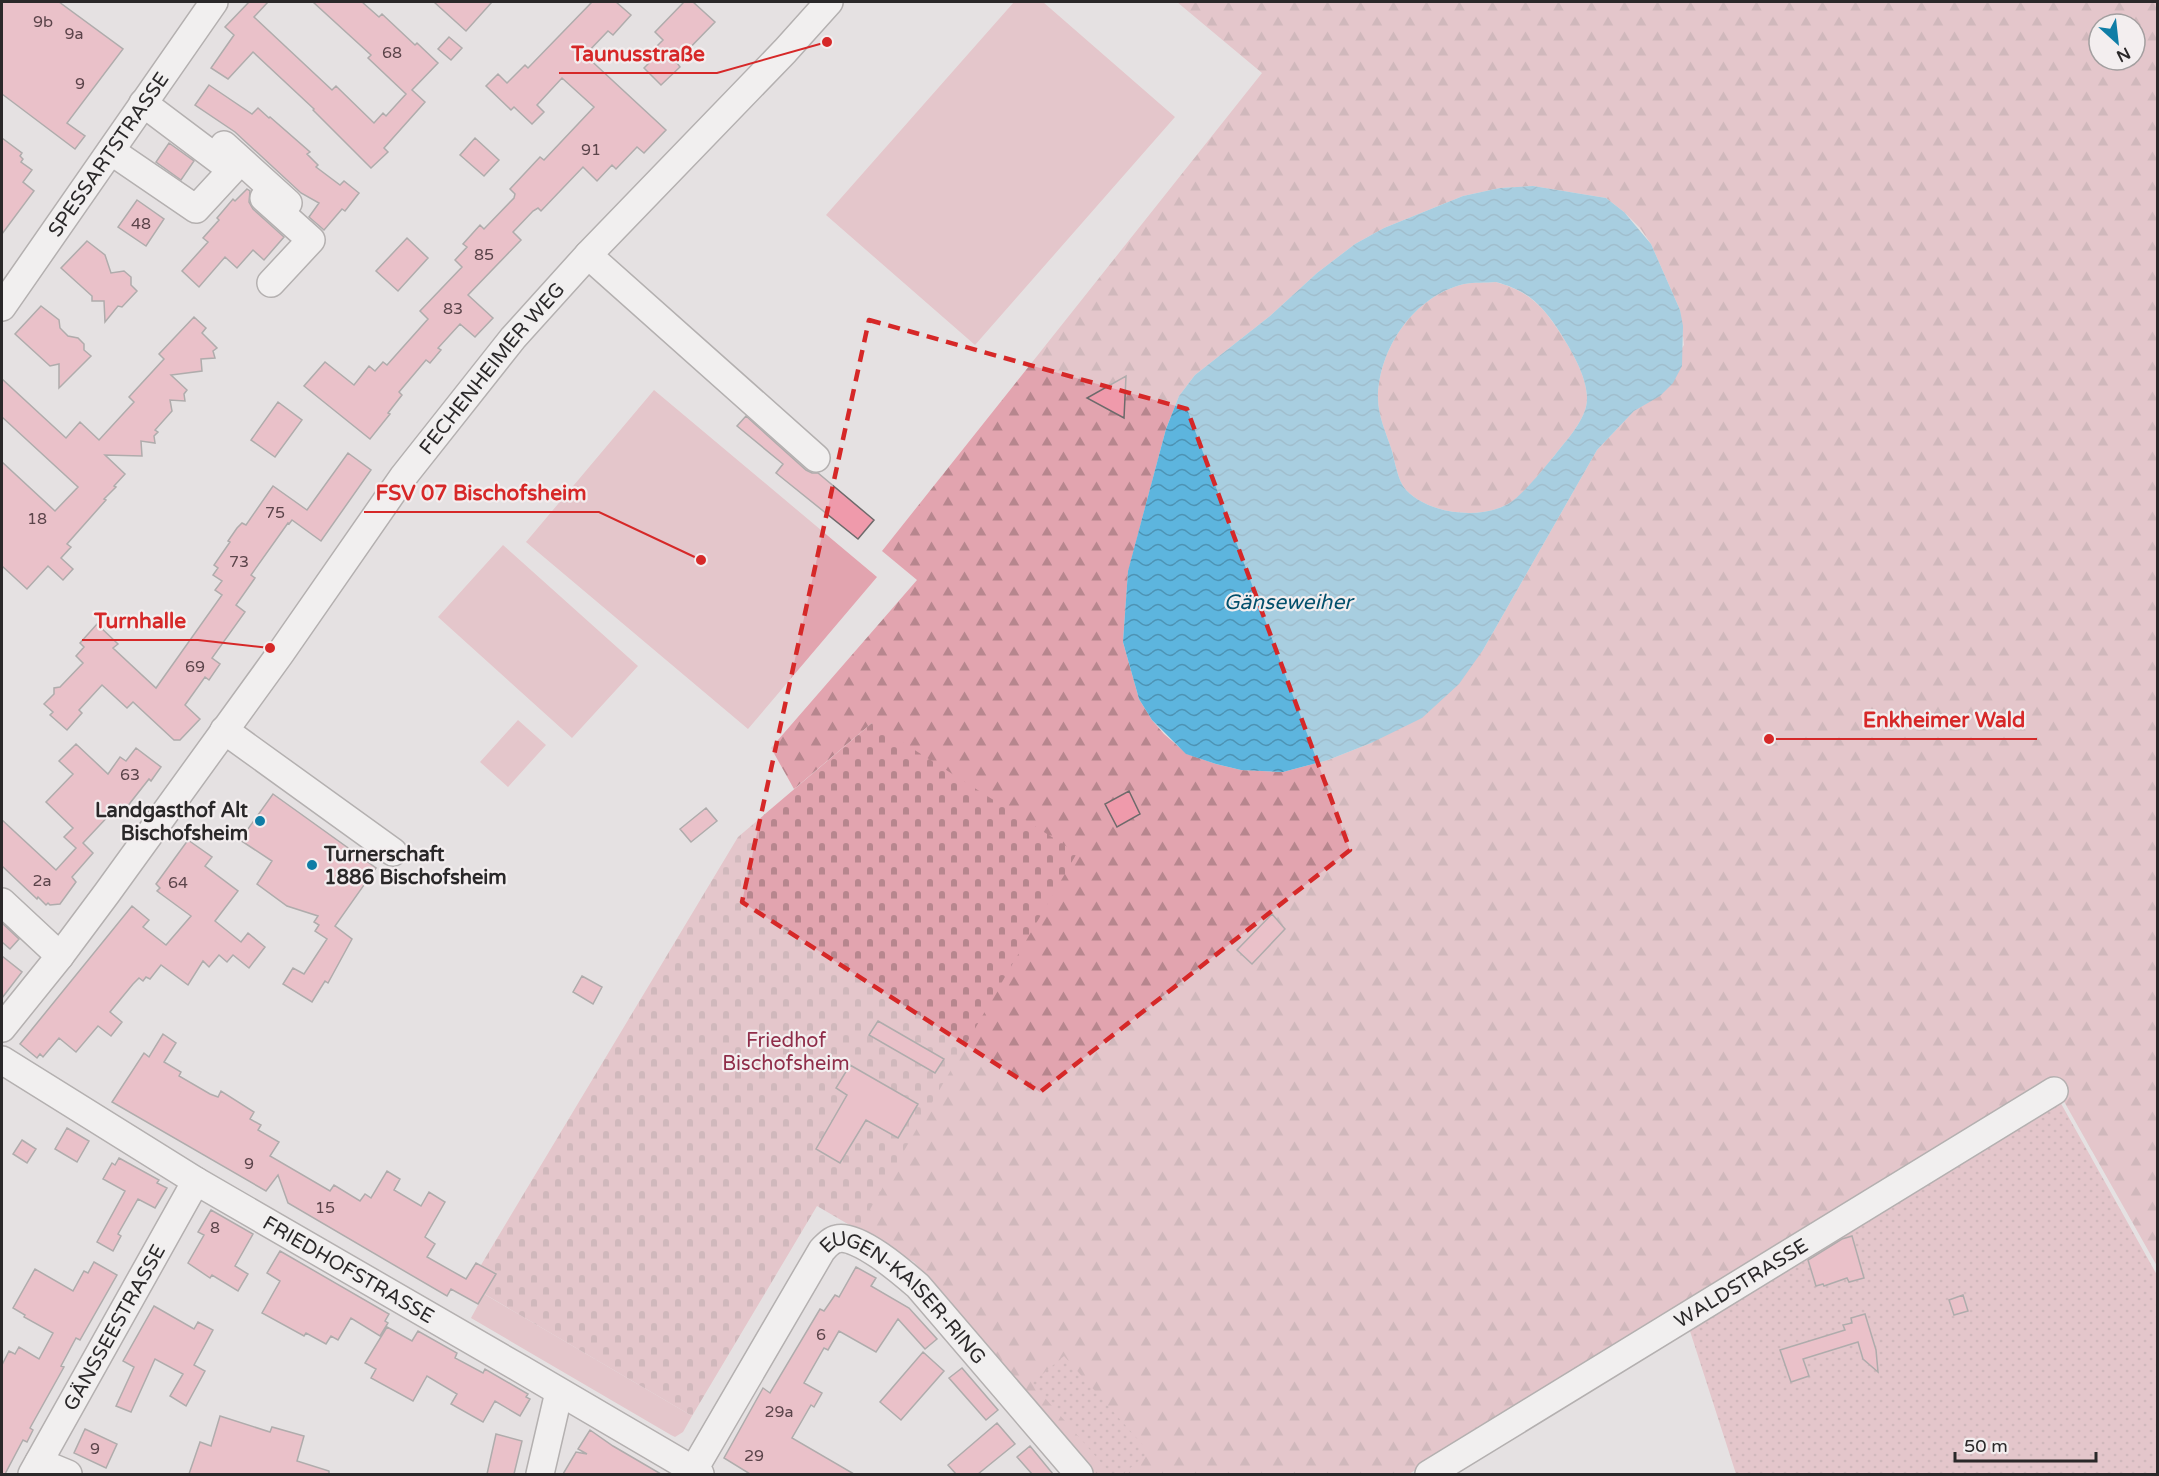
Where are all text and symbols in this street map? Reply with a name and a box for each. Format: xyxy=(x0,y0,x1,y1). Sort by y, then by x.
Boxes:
house number: 9b xyxy=(33,12,53,32)
north arrow xyxy=(2087,12,2147,72)
house number: 9a xyxy=(64,24,84,44)
callout: Taunusstraße xyxy=(559,34,717,73)
text: Taunusstraße xyxy=(570,42,705,67)
house number: 68 xyxy=(382,43,402,63)
text: N xyxy=(2113,43,2134,66)
street label: SPESSARTSTRASSE xyxy=(43,68,174,242)
house number: 9 xyxy=(75,74,85,94)
house number: 91 xyxy=(581,140,601,160)
house number: 48 xyxy=(131,214,151,234)
house number: 85 xyxy=(474,245,494,265)
street label: FECHENHEIMER WEG xyxy=(415,278,570,460)
house number: 83 xyxy=(443,299,463,319)
callout: FSV 07 Bischofsheim xyxy=(364,473,599,512)
text: FSV 07 Bischofsheim xyxy=(375,481,587,506)
house number: 75 xyxy=(265,503,285,523)
house number: 18 xyxy=(27,509,47,529)
house number: 73 xyxy=(229,552,249,572)
water label: Gänseweiher xyxy=(1224,590,1355,615)
callout: Turnhalle xyxy=(82,601,198,640)
text: Turnhalle xyxy=(93,609,186,634)
house number: 69 xyxy=(185,657,205,677)
callout: Enkheimer Wald xyxy=(1850,700,2037,739)
text: Enkheimer Wald xyxy=(1863,708,2025,733)
house number: 63 xyxy=(120,765,140,785)
place label: Landgasthof Alt Bischofsheim xyxy=(95,799,248,846)
marker: Landgasthof Alt Bischofsheim xyxy=(253,814,267,828)
place label: Turnerschaft 1886 Bischofsheim xyxy=(323,843,507,890)
marker: Turnerschaft 1886 Bischofsheim xyxy=(305,858,319,872)
house number: 2a xyxy=(32,871,52,891)
house number: 64 xyxy=(168,873,188,893)
park label: Friedhof Bischofsheim xyxy=(722,1029,850,1076)
house number: 9 xyxy=(244,1154,254,1174)
house number: 15 xyxy=(315,1198,335,1218)
street label: FRIEDHOFSTRASSE xyxy=(258,1211,438,1329)
house number: 8 xyxy=(210,1218,220,1238)
street label: EUGEN-KAISER-RING xyxy=(815,1227,990,1369)
street label: WALDSTRASSE xyxy=(1670,1234,1813,1334)
street label: GÄNSSEESTRASSE xyxy=(59,1241,171,1415)
house number: 6 xyxy=(816,1325,826,1345)
house number: 29a xyxy=(764,1402,794,1422)
scale bar xyxy=(1955,1425,2096,1463)
text: 50 m xyxy=(1964,1435,2008,1457)
house number: 9 xyxy=(90,1439,100,1459)
house number: 29 xyxy=(744,1446,764,1466)

